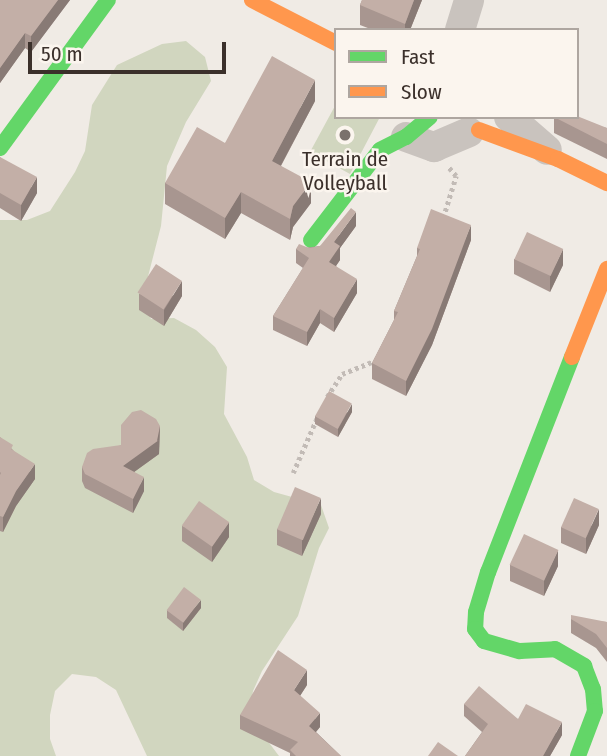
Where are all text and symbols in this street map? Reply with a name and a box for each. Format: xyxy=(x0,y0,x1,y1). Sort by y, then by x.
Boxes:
scale bar xyxy=(32,28,229,72)
legend xyxy=(334,28,579,119)
text: 50 m xyxy=(41,41,83,67)
text: Fast xyxy=(401,44,435,70)
text: Slow xyxy=(401,79,442,105)
marker: Terrain de Volleyball xyxy=(337,127,353,143)
place label: Terrain de Volleyball xyxy=(302,146,388,196)

